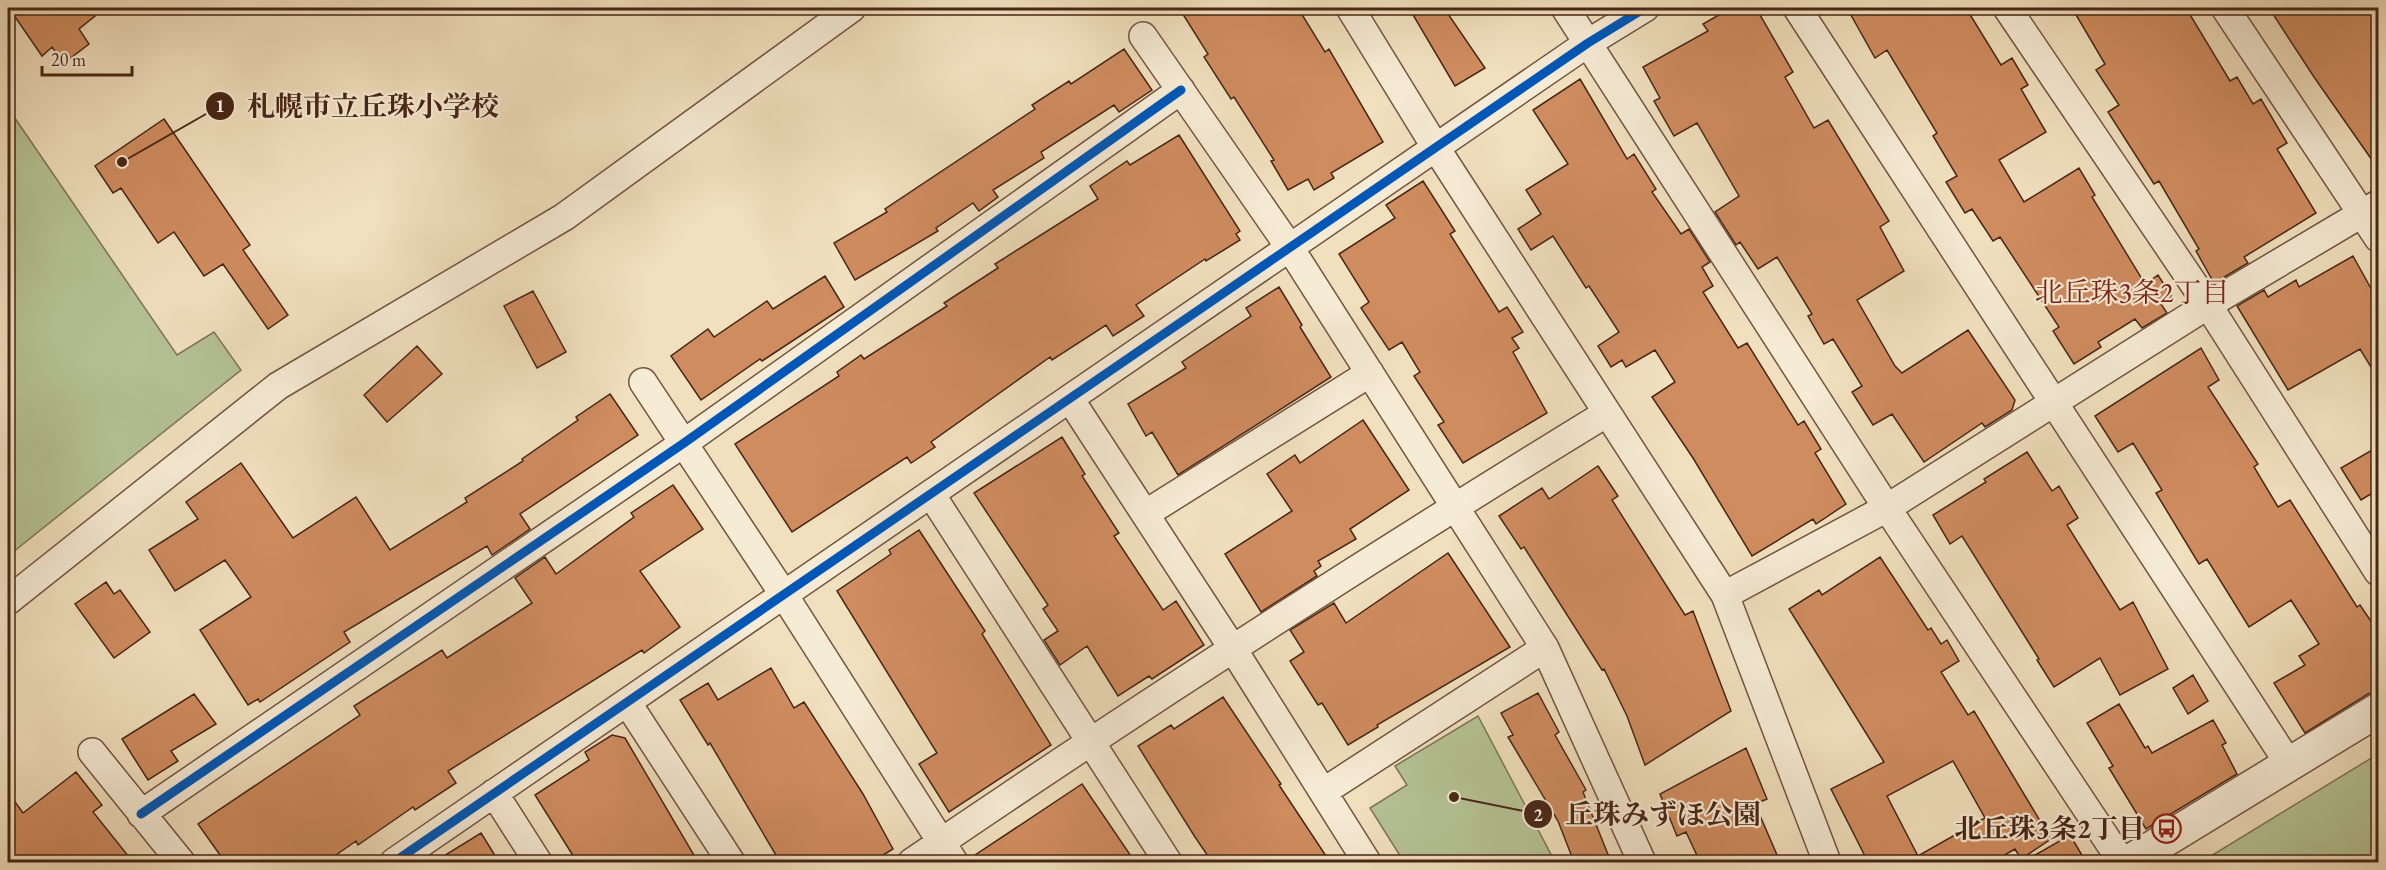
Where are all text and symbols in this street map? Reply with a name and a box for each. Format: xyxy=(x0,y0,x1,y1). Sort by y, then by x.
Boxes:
scale bar xyxy=(42,39,132,77)
text: 20 m xyxy=(51,48,86,71)
callout: 札幌市立丘珠小学校 xyxy=(205,83,511,129)
text: 札幌市立丘珠小学校 xyxy=(247,88,499,124)
text: 1 xyxy=(215,94,225,117)
district label: 北丘珠3条2丁目 xyxy=(2035,274,2229,310)
callout: 丘珠みずほ公園 xyxy=(1523,791,1773,837)
text: 丘珠みずほ公園 xyxy=(1565,796,1761,832)
text: 2 xyxy=(1533,803,1543,826)
place label: 北丘珠3条2丁目 xyxy=(1954,811,2145,846)
bus stop icon: 北丘珠3条2丁目 xyxy=(2150,812,2182,844)

